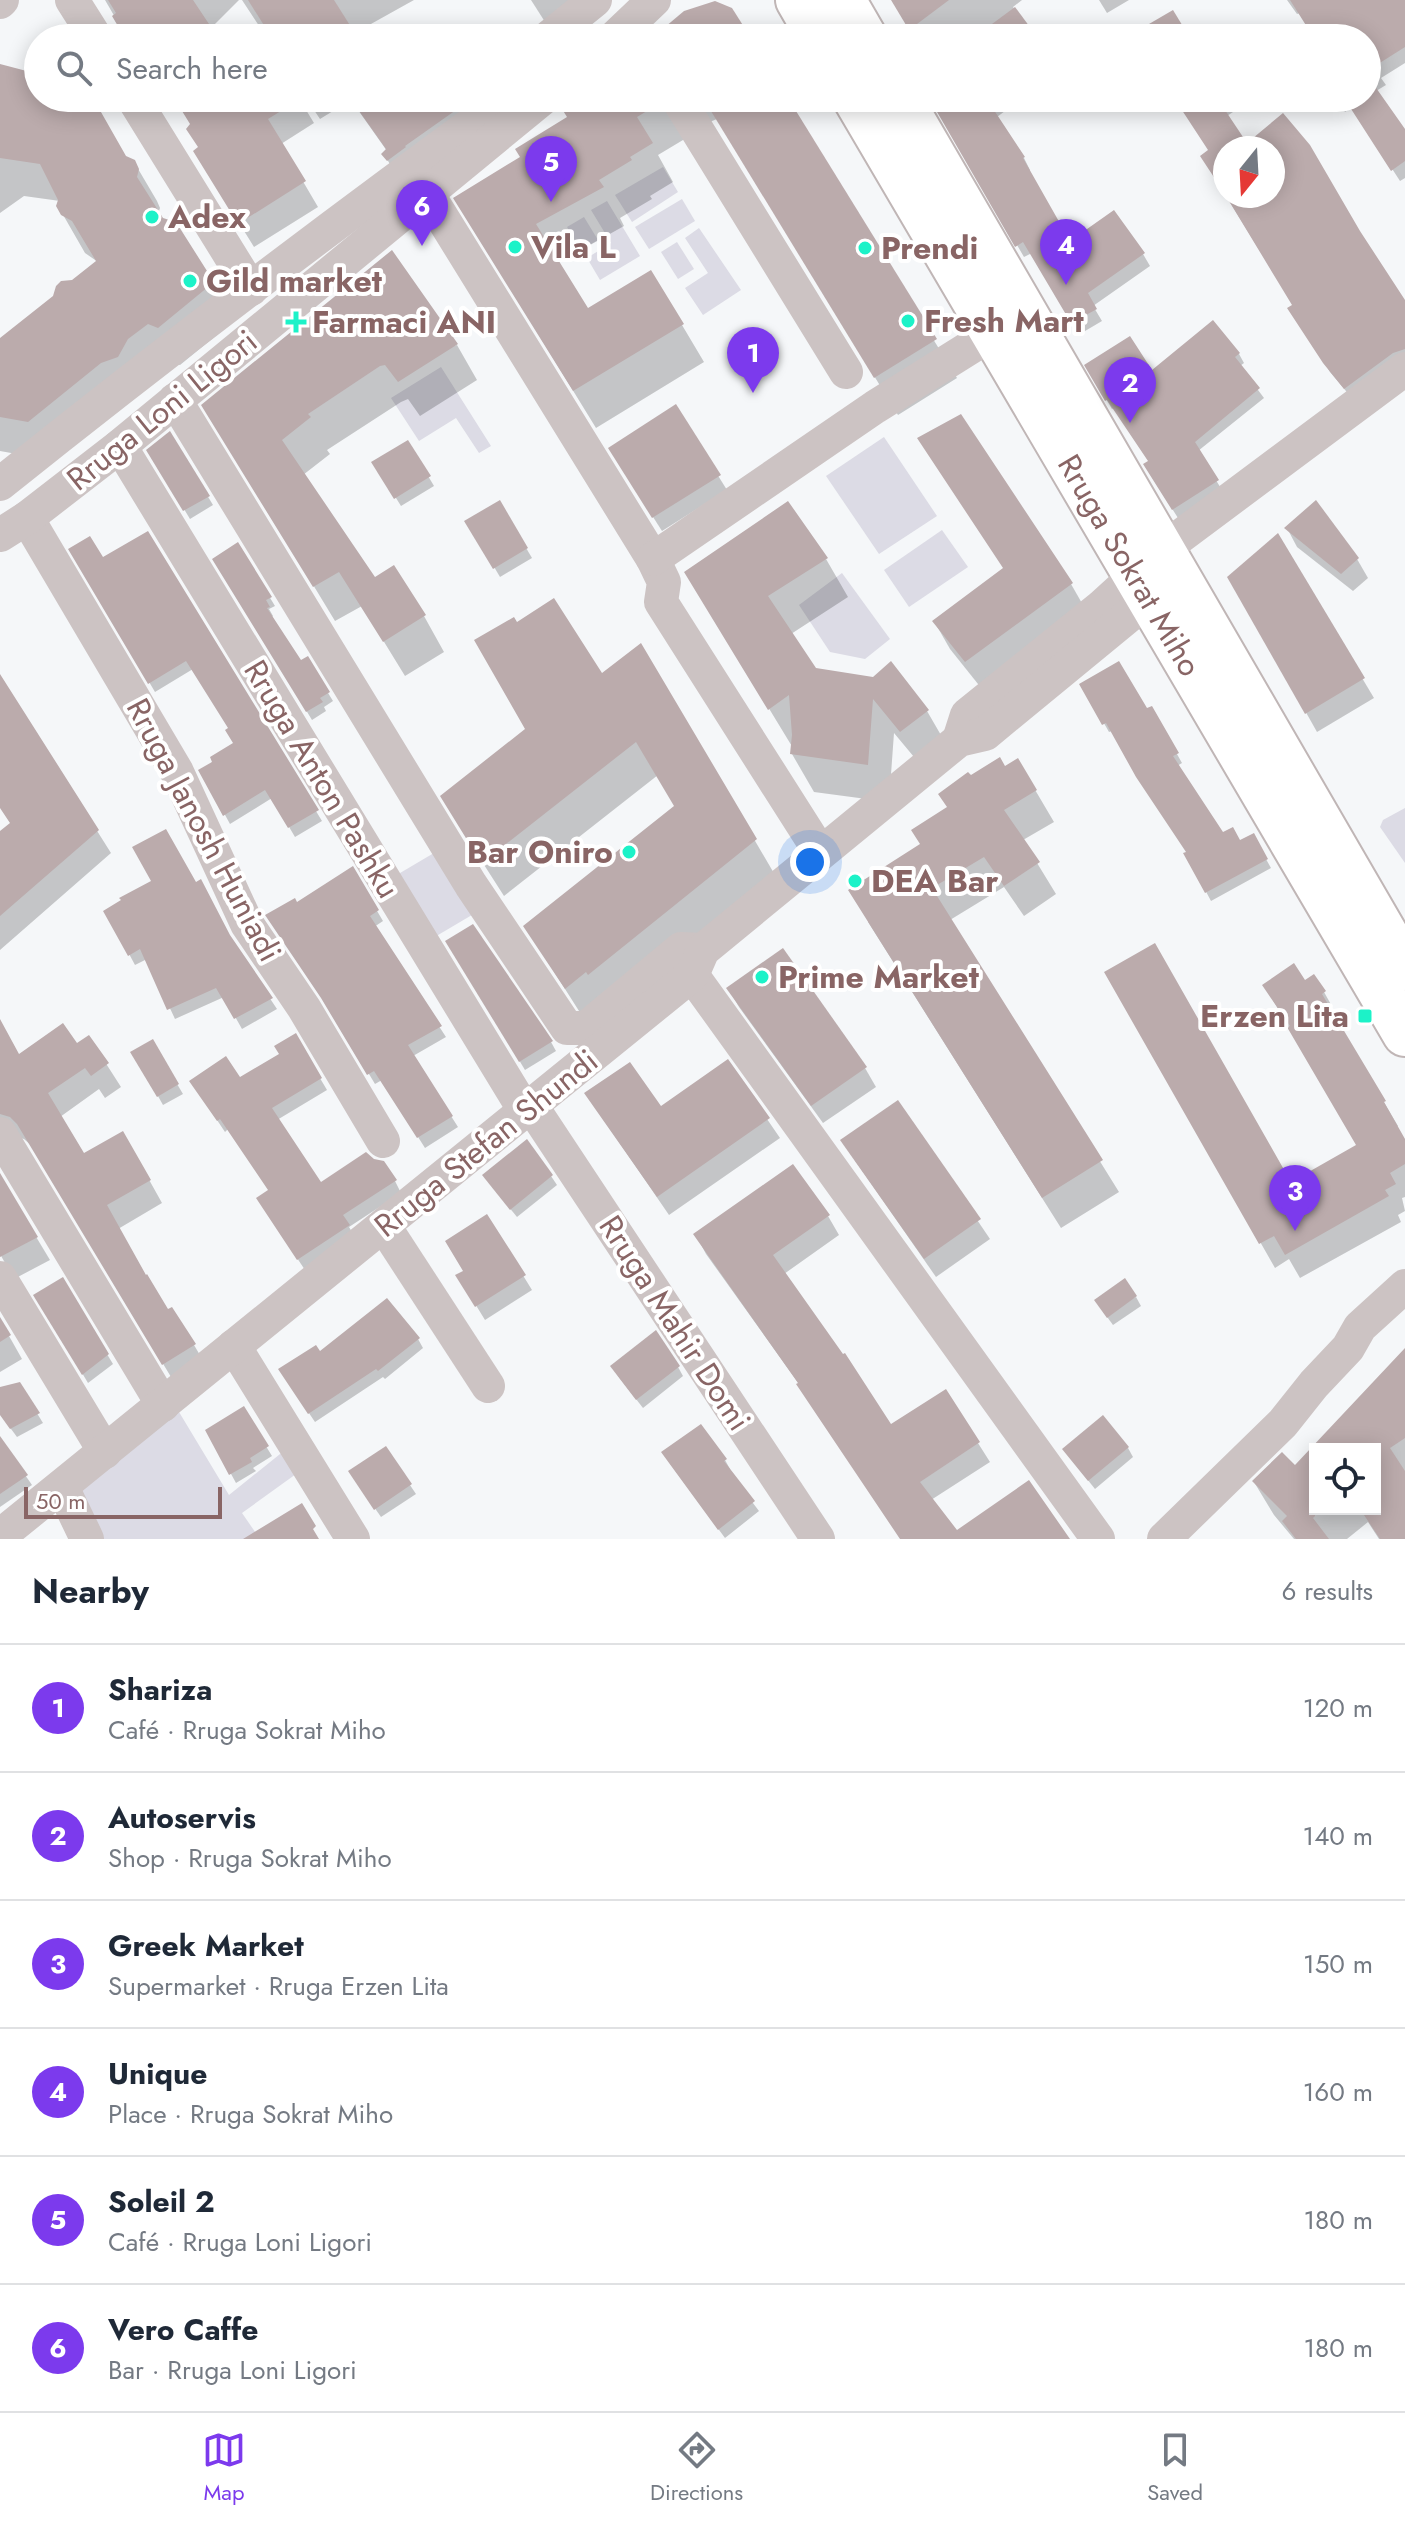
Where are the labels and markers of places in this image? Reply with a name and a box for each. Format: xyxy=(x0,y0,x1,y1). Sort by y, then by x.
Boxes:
pin: 5 xyxy=(525,136,577,202)
pin: 6 xyxy=(396,180,448,246)
place label: Adex xyxy=(167,194,247,240)
marker: Adex xyxy=(143,208,161,226)
pin: 4 xyxy=(1040,219,1092,285)
place label: Vila L xyxy=(530,224,616,270)
place label: Prendi xyxy=(881,225,978,271)
marker: Vila L xyxy=(506,238,524,256)
marker: Prendi xyxy=(856,239,874,257)
place label: Gild market xyxy=(206,258,383,304)
marker: Gild market xyxy=(181,272,199,290)
place label: Fresh Mart xyxy=(924,298,1084,344)
place label: Farmaci ANI xyxy=(312,299,496,345)
marker: Fresh Mart xyxy=(899,312,917,330)
marker: Farmaci ANI xyxy=(287,313,305,331)
pin: 1 xyxy=(727,327,779,393)
pin: 2 xyxy=(1104,357,1156,423)
place label: Bar Oniro xyxy=(467,829,613,875)
marker: Bar Oniro xyxy=(620,843,638,861)
place label: DEA Bar xyxy=(871,858,999,904)
marker: DEA Bar xyxy=(846,872,864,890)
place label: Prime Market xyxy=(778,954,980,1000)
marker: Prime Market xyxy=(753,968,771,986)
place label: Erzen Lita xyxy=(1200,993,1349,1039)
marker: Erzen Lita xyxy=(1356,1007,1374,1025)
pin: 3 xyxy=(1269,1165,1321,1231)

